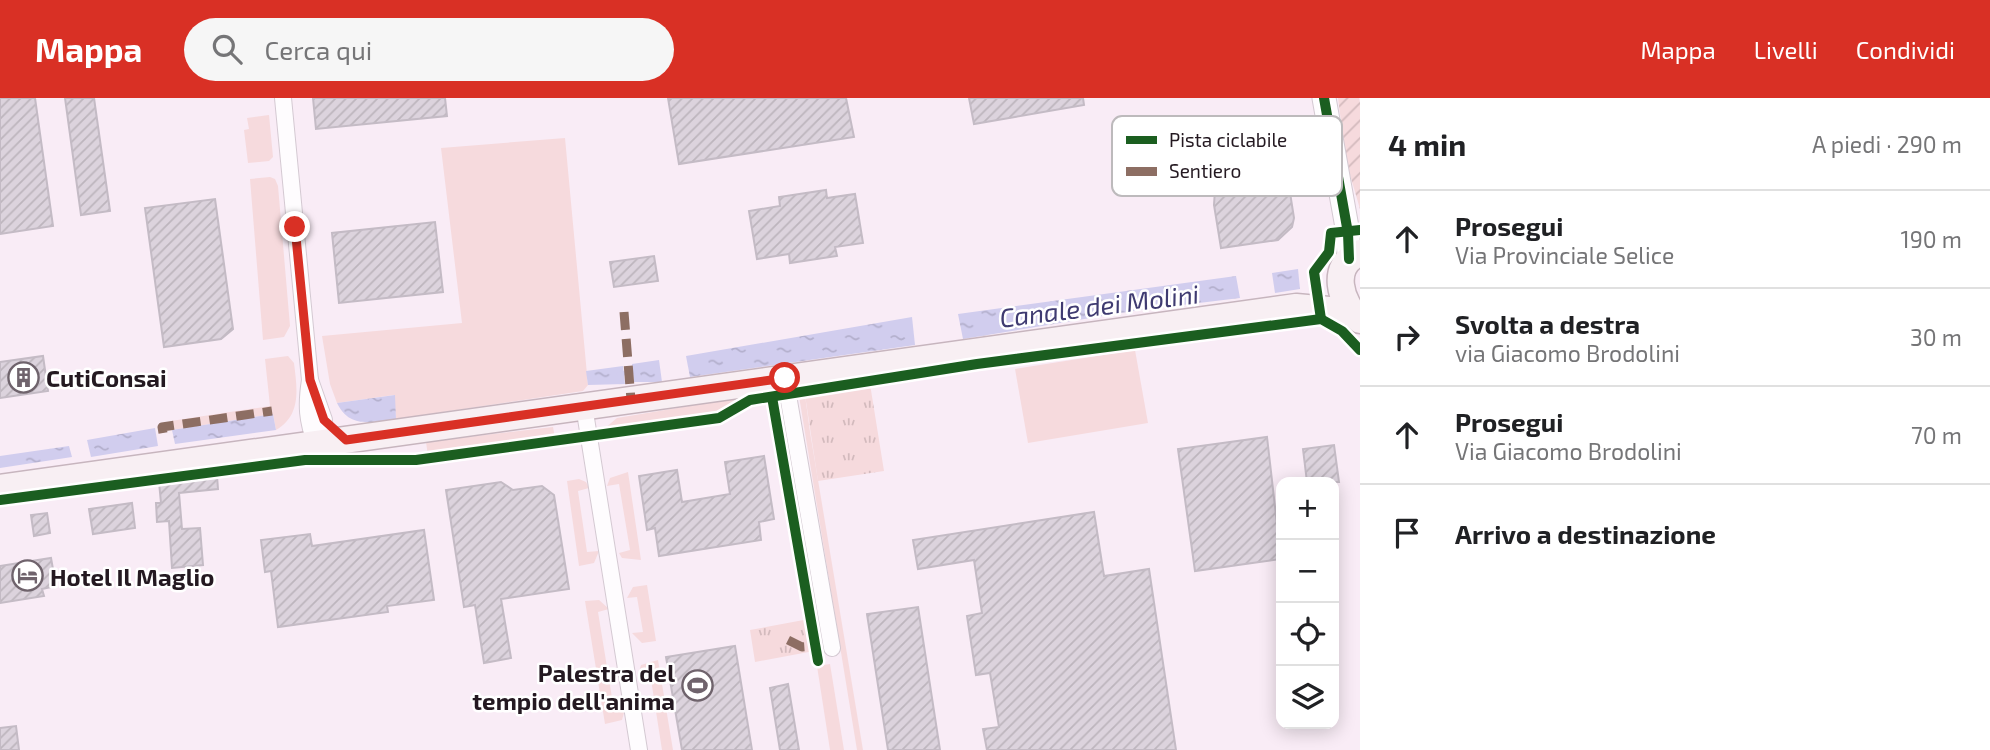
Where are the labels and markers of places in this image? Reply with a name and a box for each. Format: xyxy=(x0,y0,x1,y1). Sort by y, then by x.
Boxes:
building icon: CutiConsai xyxy=(6,360,40,394)
place label: CutiConsai xyxy=(46,363,167,392)
hotel icon: Hotel Il Maglio xyxy=(10,559,44,593)
place label: Hotel Il Maglio xyxy=(50,562,214,591)
place label: Palestra del tempio dell'anima xyxy=(472,658,675,715)
sports icon: Palestra del tempio dell'anima xyxy=(681,669,715,703)

